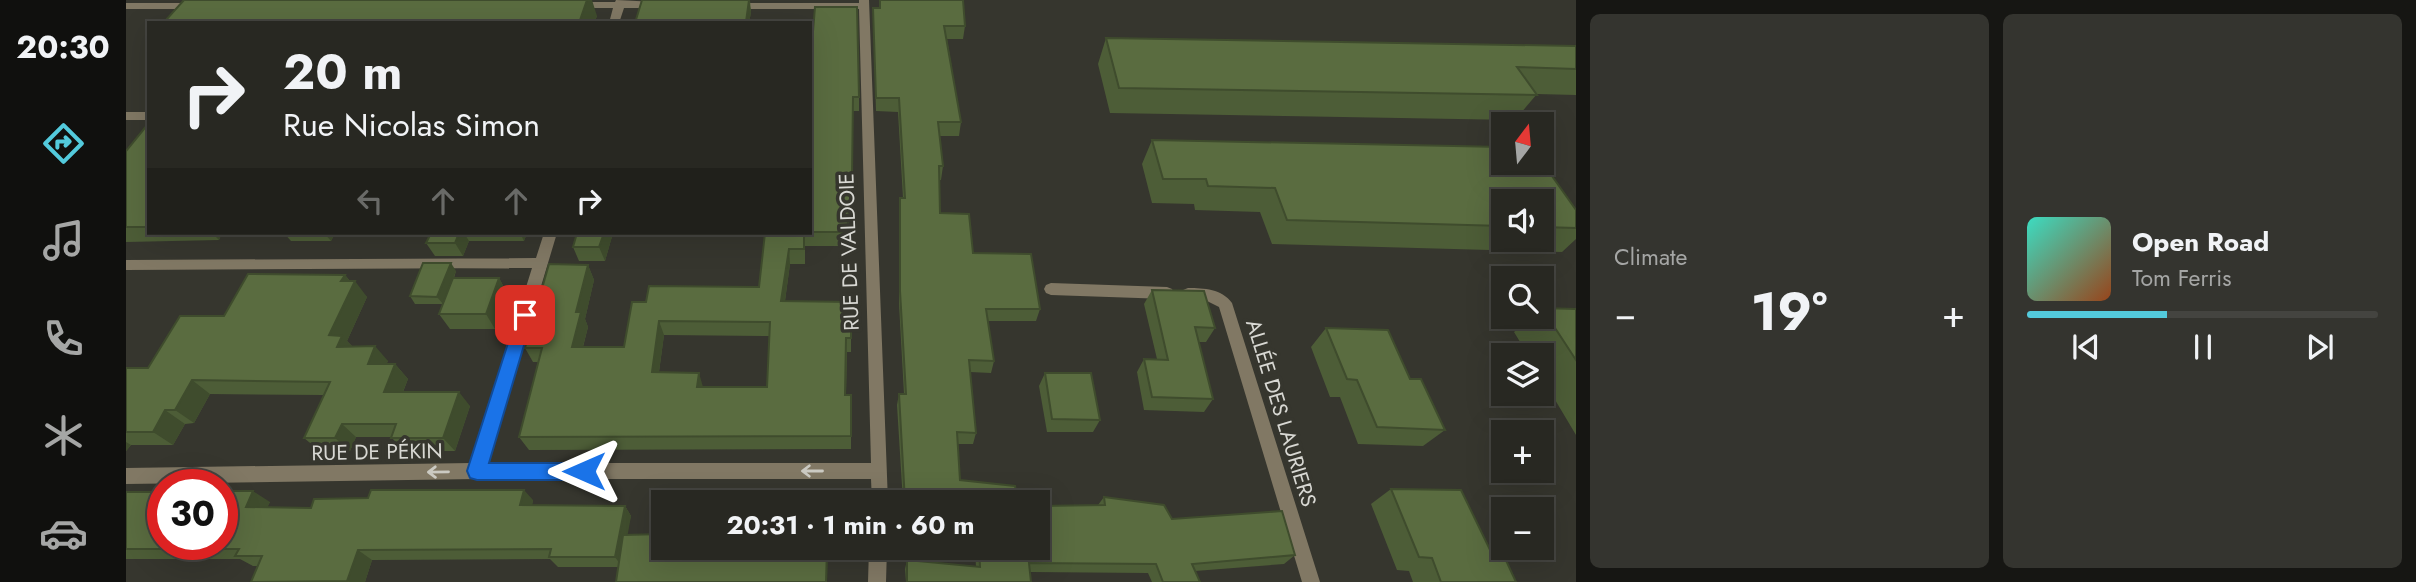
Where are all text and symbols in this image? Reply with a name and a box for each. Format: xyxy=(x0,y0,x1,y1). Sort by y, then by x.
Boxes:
text: 20:30 xyxy=(16,24,110,70)
text: 20 m xyxy=(283,37,402,107)
icon: right xyxy=(168,49,259,140)
text: Rue Nicolas Simon xyxy=(283,102,540,148)
north arrow xyxy=(1491,112,1554,175)
map controls xyxy=(1491,112,1554,560)
icon: directions xyxy=(39,119,88,168)
street label: RUE DE VALDOIE xyxy=(831,173,867,331)
icon: left xyxy=(351,182,389,220)
icon: ahead xyxy=(424,182,462,220)
icon: ahead xyxy=(497,182,535,220)
icon: right xyxy=(570,182,608,220)
button: sound xyxy=(1491,189,1554,252)
icon: music xyxy=(39,216,88,265)
text: Open Road xyxy=(2132,223,2269,261)
text: Climate xyxy=(1614,240,1687,274)
text: Tom Ferris xyxy=(2132,261,2231,295)
button: search xyxy=(1491,266,1554,329)
text: 19° xyxy=(1751,274,1827,350)
pin xyxy=(495,285,555,345)
text: − xyxy=(1614,286,1636,341)
text: + xyxy=(1942,286,1965,341)
icon: arrive xyxy=(506,296,544,334)
icon: phone xyxy=(39,314,88,363)
street label: ALLÉE DES LAURIERS xyxy=(1238,316,1324,510)
icon: previous xyxy=(2067,328,2105,366)
icon: pause xyxy=(2184,328,2222,366)
icon: next xyxy=(2301,328,2339,366)
button: layers xyxy=(1491,343,1554,406)
icon: climate xyxy=(39,411,88,460)
button: + xyxy=(1491,420,1554,483)
position arrow xyxy=(547,434,621,508)
street label: RUE DE PÉKIN xyxy=(311,436,443,468)
one-way arrow xyxy=(801,464,824,478)
one-way arrow xyxy=(426,465,449,479)
speed limit sign: 30 xyxy=(147,469,238,560)
button: − xyxy=(1491,497,1554,560)
text: 20:31 · 1 min · 60 m xyxy=(726,506,975,544)
icon: car xyxy=(39,509,88,558)

